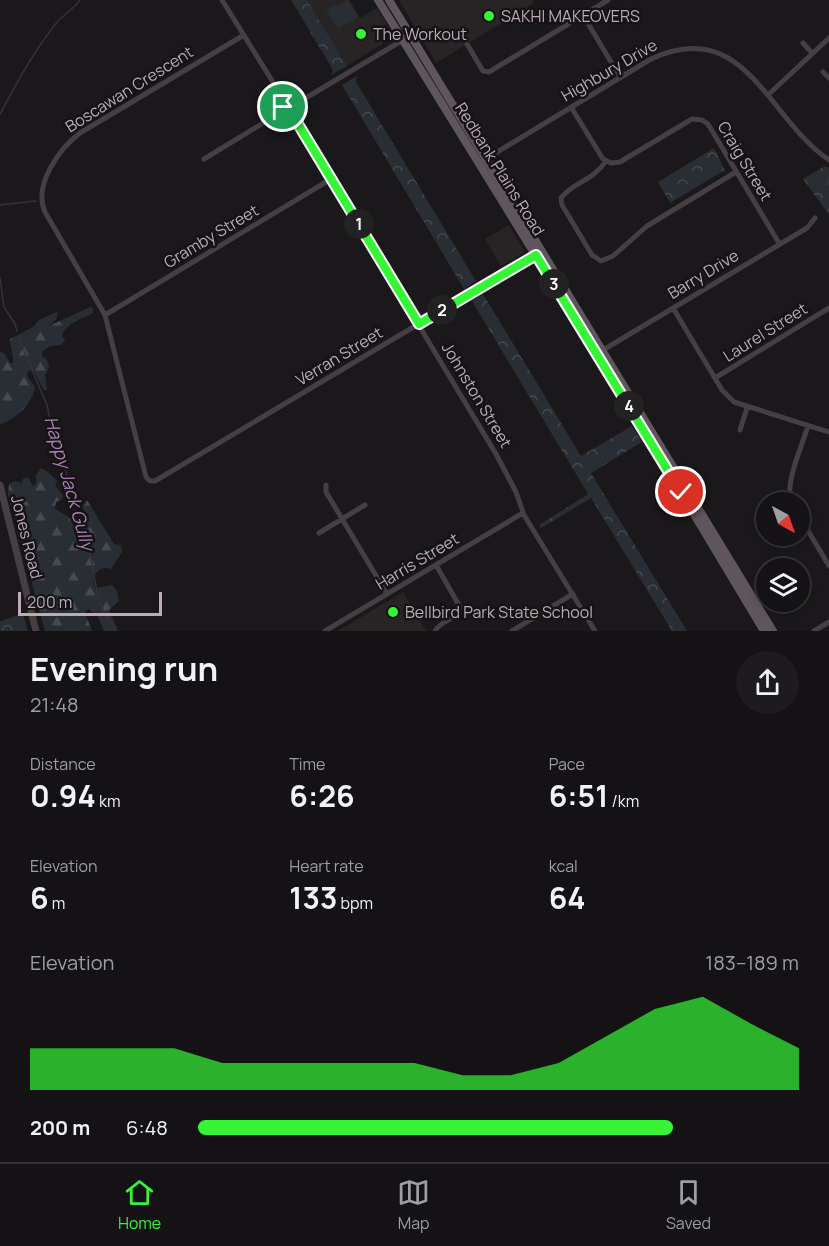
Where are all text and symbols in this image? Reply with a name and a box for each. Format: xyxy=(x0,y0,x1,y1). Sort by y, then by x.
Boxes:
place label: SAKHI MAKEOVERS xyxy=(501,5,640,27)
marker: SAKHI MAKEOVERS xyxy=(482,9,496,23)
place label: The Workout xyxy=(373,23,467,45)
marker: The Workout xyxy=(354,27,368,41)
street label: Highbury Drive xyxy=(557,34,661,106)
street label: Boscawan Crescent xyxy=(61,41,197,137)
pin xyxy=(257,81,308,132)
icon: arrive xyxy=(266,90,299,123)
street label: Redbank Plains Road xyxy=(450,98,550,240)
street label: Craig Street xyxy=(713,117,777,205)
street label: Gramby Street xyxy=(160,199,262,273)
pin: 1 xyxy=(344,209,374,239)
text: 1 xyxy=(355,213,363,235)
street label: Barry Drive xyxy=(663,244,743,304)
pin: 3 xyxy=(539,269,569,299)
text: 3 xyxy=(549,273,559,295)
pin: 2 xyxy=(427,295,457,325)
street label: Laurel Street xyxy=(719,297,811,367)
text: 2 xyxy=(437,299,447,321)
street label: Verran Street xyxy=(291,321,387,391)
street label: Johnston Street xyxy=(437,338,517,452)
pin: 4 xyxy=(614,391,644,421)
text: 4 xyxy=(624,395,634,417)
water label: Happy Jack Gully xyxy=(39,413,101,555)
pin xyxy=(655,466,706,517)
icon: check xyxy=(664,475,697,508)
north arrow xyxy=(756,492,810,546)
map controls xyxy=(756,492,810,612)
street label: Jones Road xyxy=(6,493,48,581)
street label: Harris Street xyxy=(371,527,463,595)
button: layers xyxy=(756,558,810,612)
scale bar xyxy=(18,589,162,616)
text: 200 m xyxy=(27,591,72,613)
place label: Bellbird Park State School xyxy=(405,601,593,623)
marker: Bellbird Park State School xyxy=(386,605,400,619)
text: Evening run xyxy=(30,646,218,691)
button: share xyxy=(736,651,799,714)
text: 21:48 xyxy=(30,691,79,718)
text: Distance xyxy=(30,753,96,775)
text: Time xyxy=(289,753,325,775)
text: Pace xyxy=(549,753,585,775)
text: 0.94 xyxy=(30,775,96,816)
text: 6:26 xyxy=(289,775,355,816)
text: 6:51 xyxy=(549,775,608,816)
text: km xyxy=(96,790,120,812)
text: /km xyxy=(608,790,639,812)
text: Elevation xyxy=(30,855,98,877)
text: Heart rate xyxy=(289,855,364,877)
text: kcal xyxy=(549,855,578,877)
text: 6 xyxy=(30,877,49,918)
text: 133 xyxy=(289,877,337,918)
text: 64 xyxy=(549,877,586,918)
text: m xyxy=(49,892,65,914)
text: bpm xyxy=(337,892,373,914)
text: Elevation xyxy=(30,949,114,976)
text: 183–189 m xyxy=(705,949,799,976)
text: 200 m xyxy=(30,1114,90,1141)
text: 6:48 xyxy=(126,1114,168,1141)
tab: Home xyxy=(118,1176,161,1234)
tab: Map xyxy=(397,1176,430,1234)
tab: Saved xyxy=(666,1176,711,1234)

